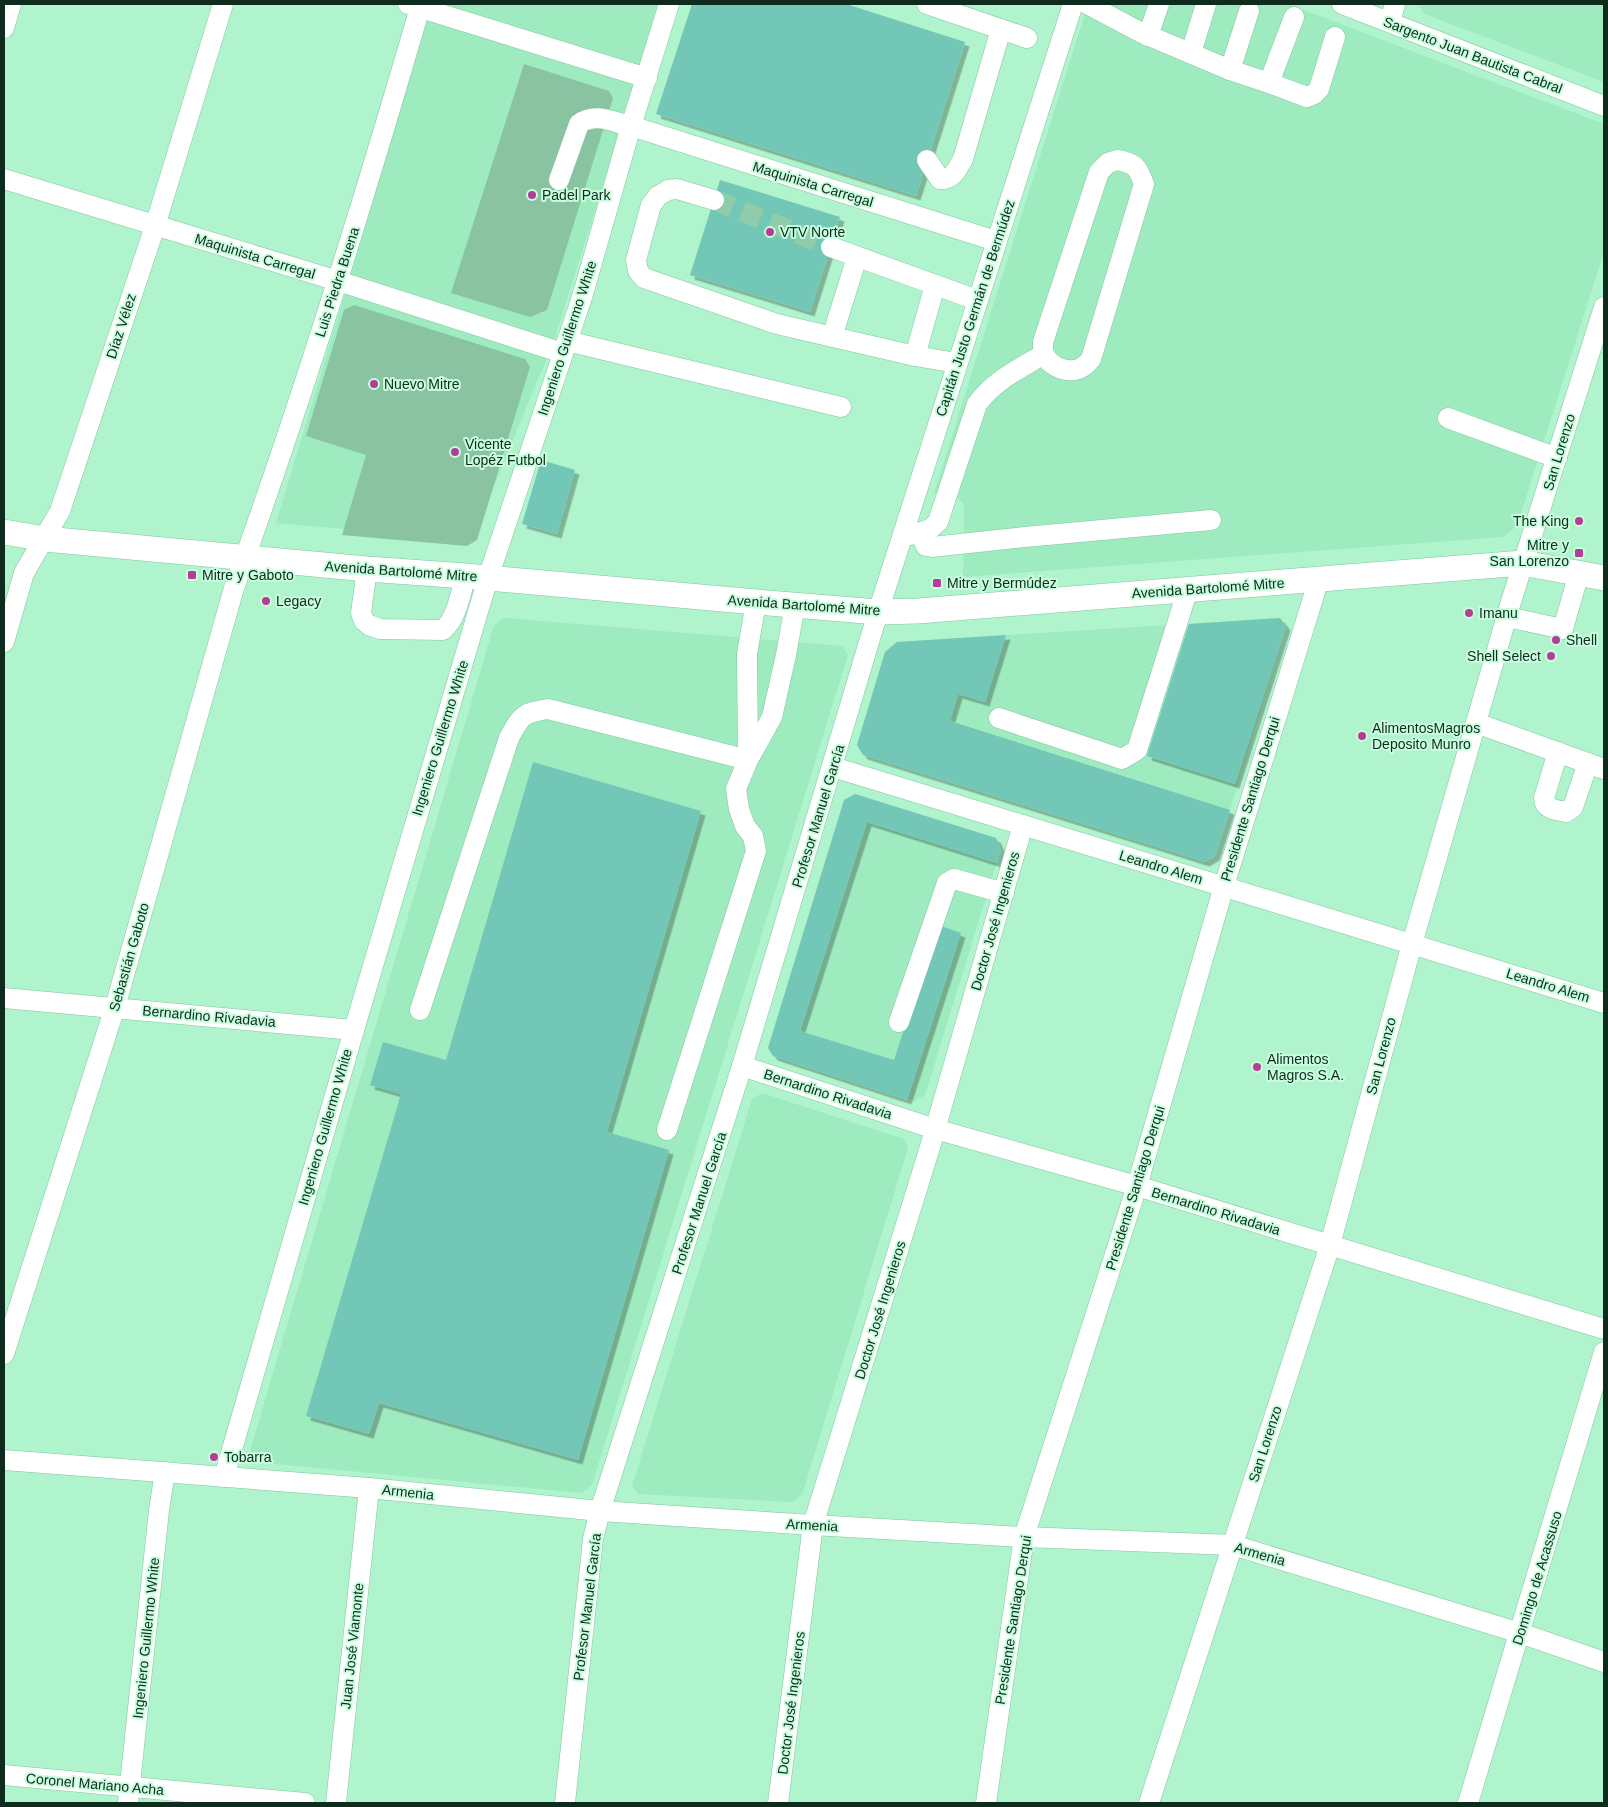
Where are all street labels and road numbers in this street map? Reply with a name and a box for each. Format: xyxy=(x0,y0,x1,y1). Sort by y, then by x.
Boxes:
street label: Sargento Juan Bautista Cabral xyxy=(1381,13,1565,97)
street label: Maquinista Carregal xyxy=(751,158,875,210)
street label: Capitán Justo Germán de Bermúdez xyxy=(932,197,1018,419)
street label: Luis Piedra Buena xyxy=(312,225,362,339)
street label: Maquinista Carregal xyxy=(193,230,317,282)
street label: Ingeniero Guillermo White xyxy=(534,258,600,417)
street label: Díaz Vélez xyxy=(103,291,139,361)
street label: San Lorenzo xyxy=(1540,412,1578,492)
street label: Avenida Bartolomé Mitre xyxy=(324,558,478,584)
street label: Avenida Bartolomé Mitre xyxy=(1131,575,1285,601)
street label: Avenida Bartolomé Mitre xyxy=(727,592,881,618)
street label: Ingeniero Guillermo White xyxy=(409,658,471,818)
street label: Presidente Santiago Derqui xyxy=(1217,715,1283,883)
street label: Profesor Manuel García xyxy=(789,742,847,889)
street label: Leandro Alem xyxy=(1117,847,1205,887)
street label: Doctor José Ingenieros xyxy=(967,850,1023,992)
street label: Sebastián Gaboto xyxy=(106,901,152,1013)
street label: Leandro Alem xyxy=(1504,965,1592,1005)
street label: Bernardino Rivadavia xyxy=(142,1002,277,1030)
street label: San Lorenzo xyxy=(1363,1015,1399,1096)
street label: Ingeniero Guillermo White xyxy=(295,1047,355,1207)
street label: Bernardino Rivadavia xyxy=(762,1066,894,1122)
street label: Presidente Santiago Derqui xyxy=(1102,1104,1168,1272)
street label: Profesor Manuel García xyxy=(668,1130,730,1276)
street label: Bernardino Rivadavia xyxy=(1150,1184,1283,1238)
street label: Doctor José Ingenieros xyxy=(851,1239,909,1381)
street label: San Lorenzo xyxy=(1245,1404,1285,1484)
street label: Armenia xyxy=(381,1481,435,1503)
street label: Domingo de Acassuso xyxy=(1509,1509,1565,1647)
street label: Armenia xyxy=(786,1516,839,1534)
street label: Profesor Manuel García xyxy=(570,1532,604,1682)
street label: Presidente Santiago Derqui xyxy=(992,1534,1034,1706)
street label: Armenia xyxy=(1233,1539,1287,1569)
street label: Ingeniero Guillermo White xyxy=(130,1556,162,1719)
street label: Juan José Viamonte xyxy=(337,1582,367,1710)
street label: Doctor José Ingenieros xyxy=(774,1631,808,1775)
street label: Coronel Mariano Acha xyxy=(25,1770,165,1798)

